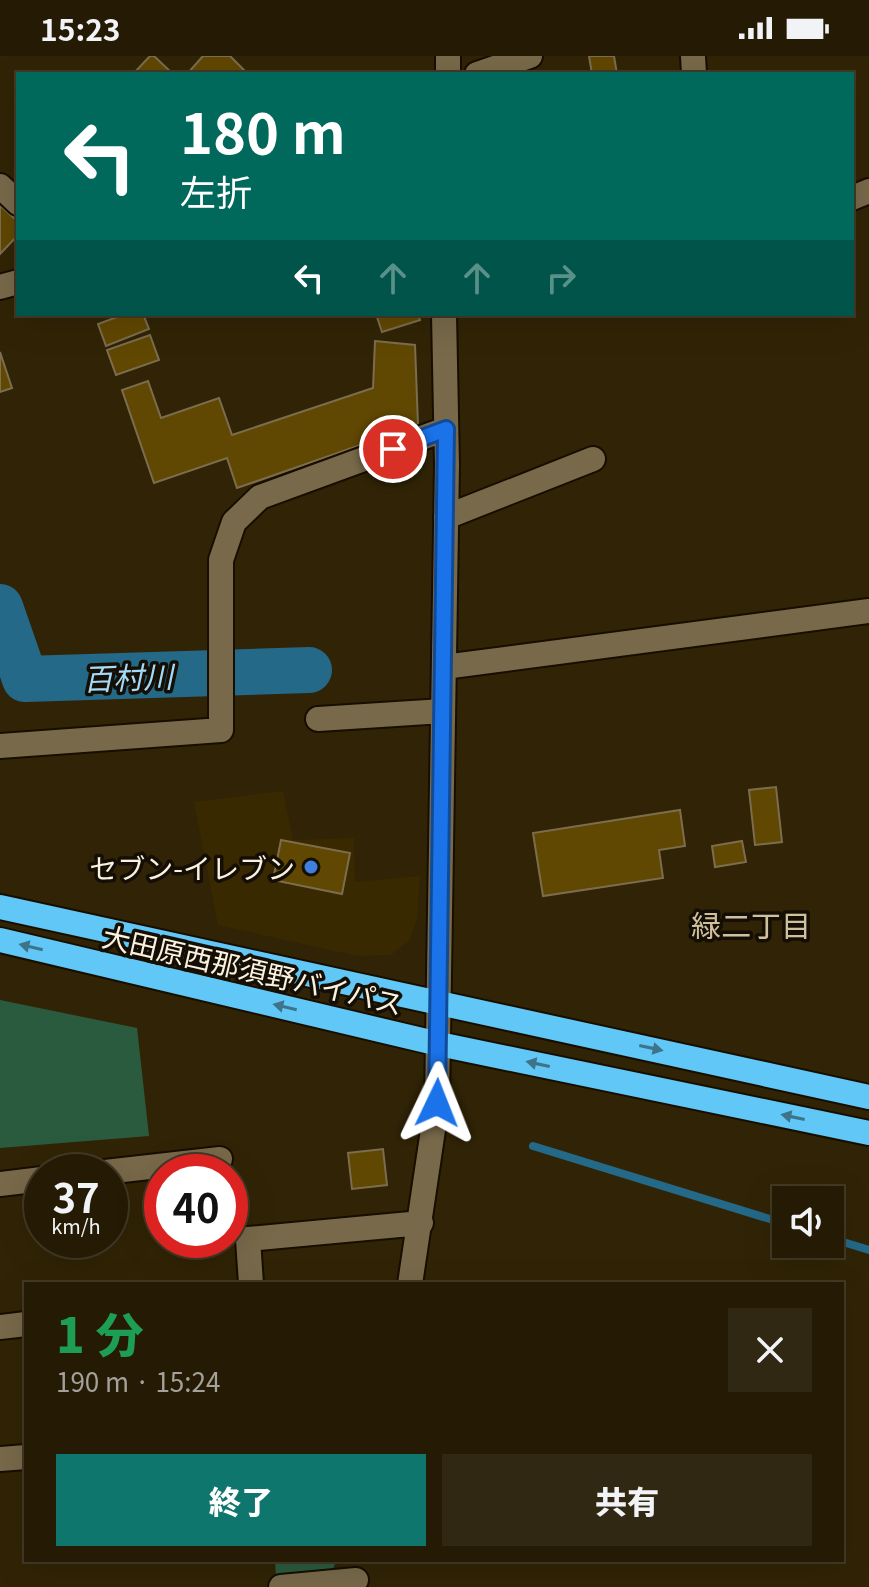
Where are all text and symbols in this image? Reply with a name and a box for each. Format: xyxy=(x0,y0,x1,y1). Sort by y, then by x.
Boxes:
text: 15:23 xyxy=(40,6,121,50)
text: 180 m xyxy=(180,89,346,170)
icon: left xyxy=(48,104,152,208)
text: 左折 xyxy=(180,164,252,216)
icon: left xyxy=(287,256,331,300)
icon: ahead xyxy=(371,256,415,300)
icon: ahead xyxy=(455,256,499,300)
icon: right xyxy=(539,256,583,300)
pin xyxy=(359,415,427,483)
icon: arrive xyxy=(371,427,415,471)
water label: 百村川 xyxy=(82,652,177,700)
place label: セブン-イレブン xyxy=(89,847,295,887)
marker: セブン-イレブン xyxy=(302,858,320,876)
district label: 緑二丁目 xyxy=(691,902,811,946)
street label: 大田原西那須野バイパス xyxy=(99,915,407,1023)
one-way arrow xyxy=(19,941,44,953)
one-way arrow xyxy=(272,1000,297,1012)
one-way arrow xyxy=(639,1042,664,1055)
one-way arrow xyxy=(525,1057,550,1070)
position arrow xyxy=(395,1061,479,1145)
one-way arrow xyxy=(780,1110,805,1123)
speed limit sign: 40 xyxy=(144,1154,248,1258)
text: 37 xyxy=(52,1167,100,1225)
map controls xyxy=(772,1186,844,1258)
button: sound xyxy=(772,1186,844,1258)
text: km/h xyxy=(51,1211,101,1240)
text: 1 分 xyxy=(56,1297,144,1367)
button: close xyxy=(728,1308,812,1392)
text: 190 m · 15:24 xyxy=(56,1362,220,1399)
button: 終了 xyxy=(56,1454,426,1546)
button: 共有 xyxy=(442,1454,812,1546)

